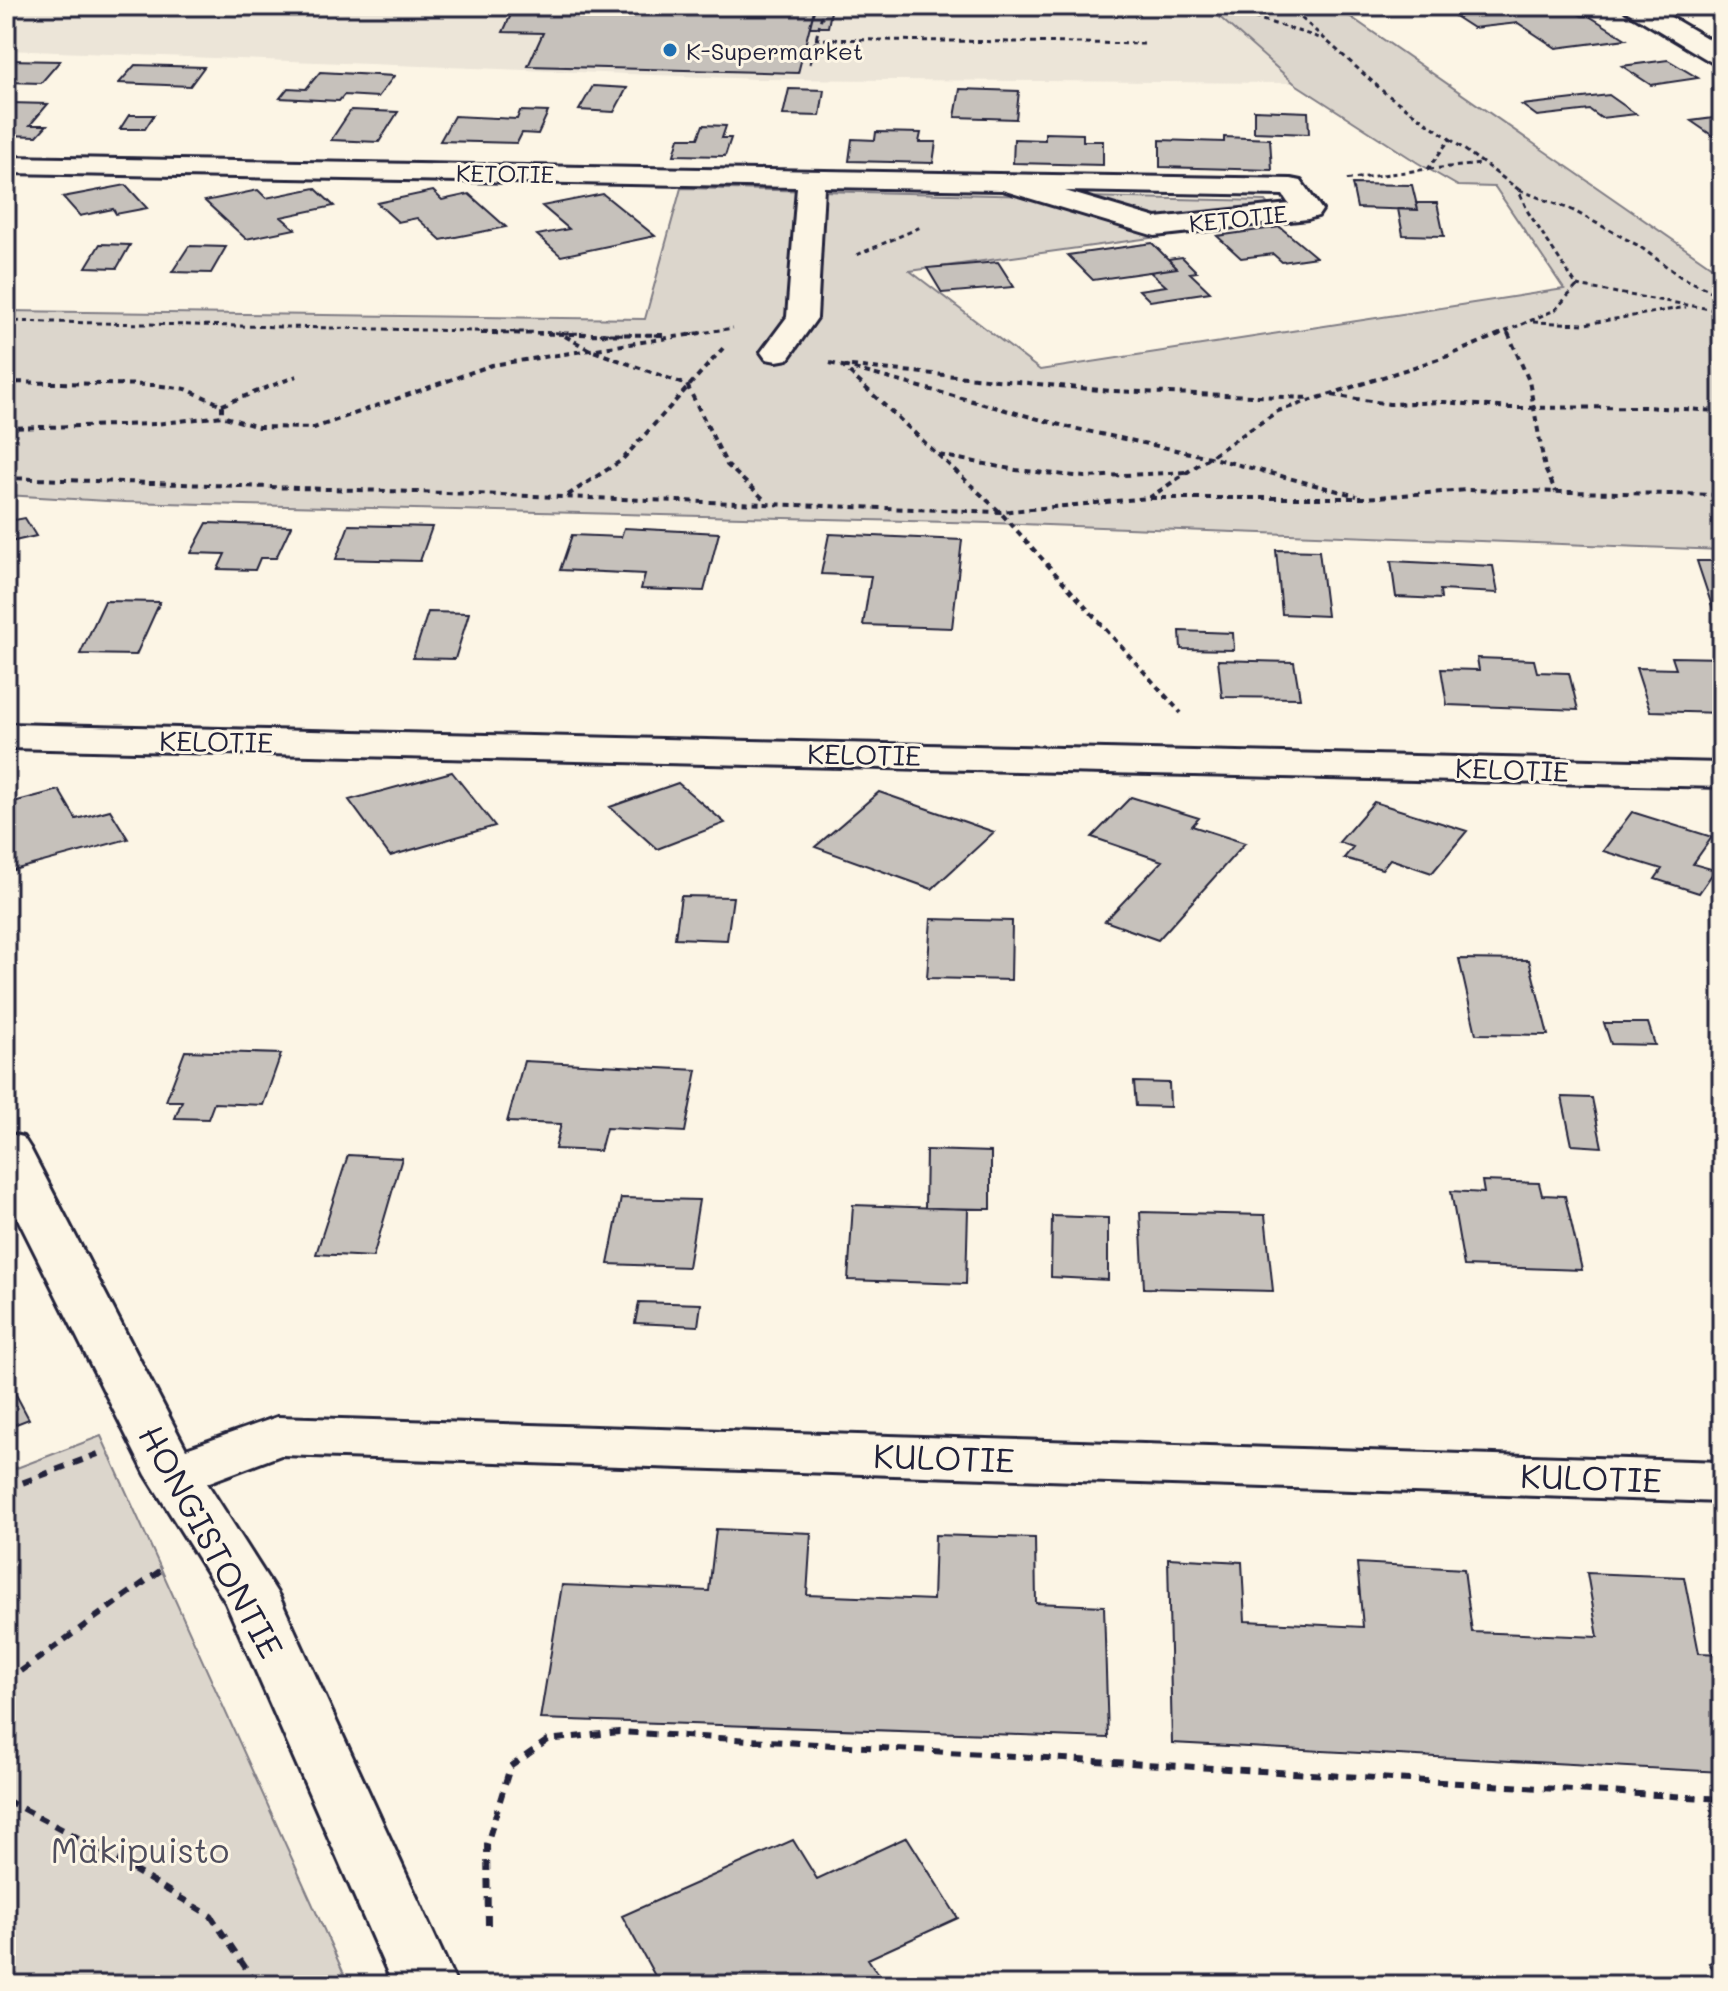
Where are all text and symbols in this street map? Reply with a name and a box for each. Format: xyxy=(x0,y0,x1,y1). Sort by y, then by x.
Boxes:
place label: K-Supermarket xyxy=(686,35,863,66)
marker: K-Supermarket xyxy=(661,41,679,59)
street label: KETOTIE xyxy=(456,157,554,189)
street label: KETOTIE xyxy=(1187,197,1289,239)
street label: KELOTIE xyxy=(159,722,273,760)
street label: KELOTIE xyxy=(807,735,921,773)
street label: KELOTIE xyxy=(1454,749,1570,789)
street label: HONGISTONTIE xyxy=(129,1416,295,1666)
street label: KULOTIE xyxy=(873,1432,1015,1482)
street label: KULOTIE xyxy=(1520,1452,1662,1502)
park label: Mäkipuisto xyxy=(51,1827,229,1872)

